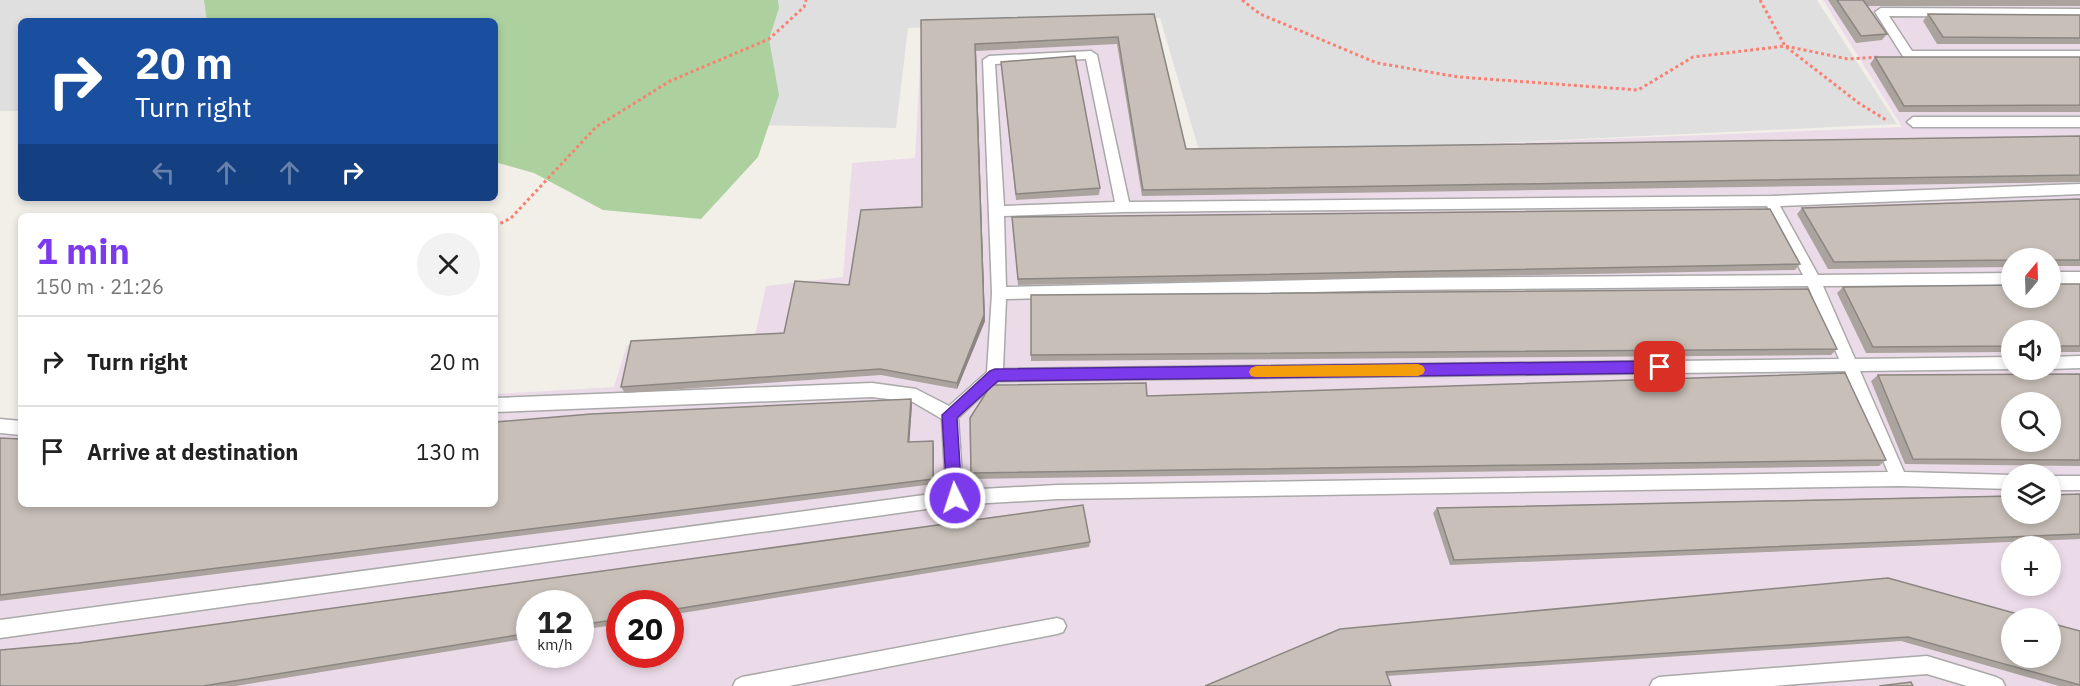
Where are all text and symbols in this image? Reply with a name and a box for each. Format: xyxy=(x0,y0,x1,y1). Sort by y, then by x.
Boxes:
text: 20 m xyxy=(135,36,233,91)
icon: right xyxy=(36,42,114,120)
text: Turn right xyxy=(135,89,252,124)
icon: left xyxy=(147,156,180,189)
icon: ahead xyxy=(210,156,243,189)
icon: ahead xyxy=(273,156,306,189)
icon: right xyxy=(336,156,369,189)
text: 1 min xyxy=(36,227,130,274)
button: close xyxy=(417,233,480,296)
north arrow xyxy=(2001,248,2061,308)
map controls xyxy=(2001,248,2061,668)
text: 150 m · 21:26 xyxy=(36,273,164,300)
button: sound xyxy=(2001,320,2061,380)
pin xyxy=(1634,341,1685,392)
icon: right xyxy=(36,345,69,378)
text: Turn right xyxy=(87,347,188,376)
text: 20 m xyxy=(429,347,480,376)
icon: arrive xyxy=(1643,350,1676,383)
button: search xyxy=(2001,392,2061,452)
icon: arrive xyxy=(36,435,69,468)
text: Arrive at destination xyxy=(87,437,298,466)
text: 130 m xyxy=(416,437,480,466)
button: layers xyxy=(2001,464,2061,524)
position arrow xyxy=(923,466,987,530)
button: + xyxy=(2001,536,2061,596)
speed limit sign: 20 xyxy=(606,590,684,668)
text: 12 xyxy=(537,602,573,641)
button: − xyxy=(2001,608,2061,668)
text: km/h xyxy=(537,635,573,654)

